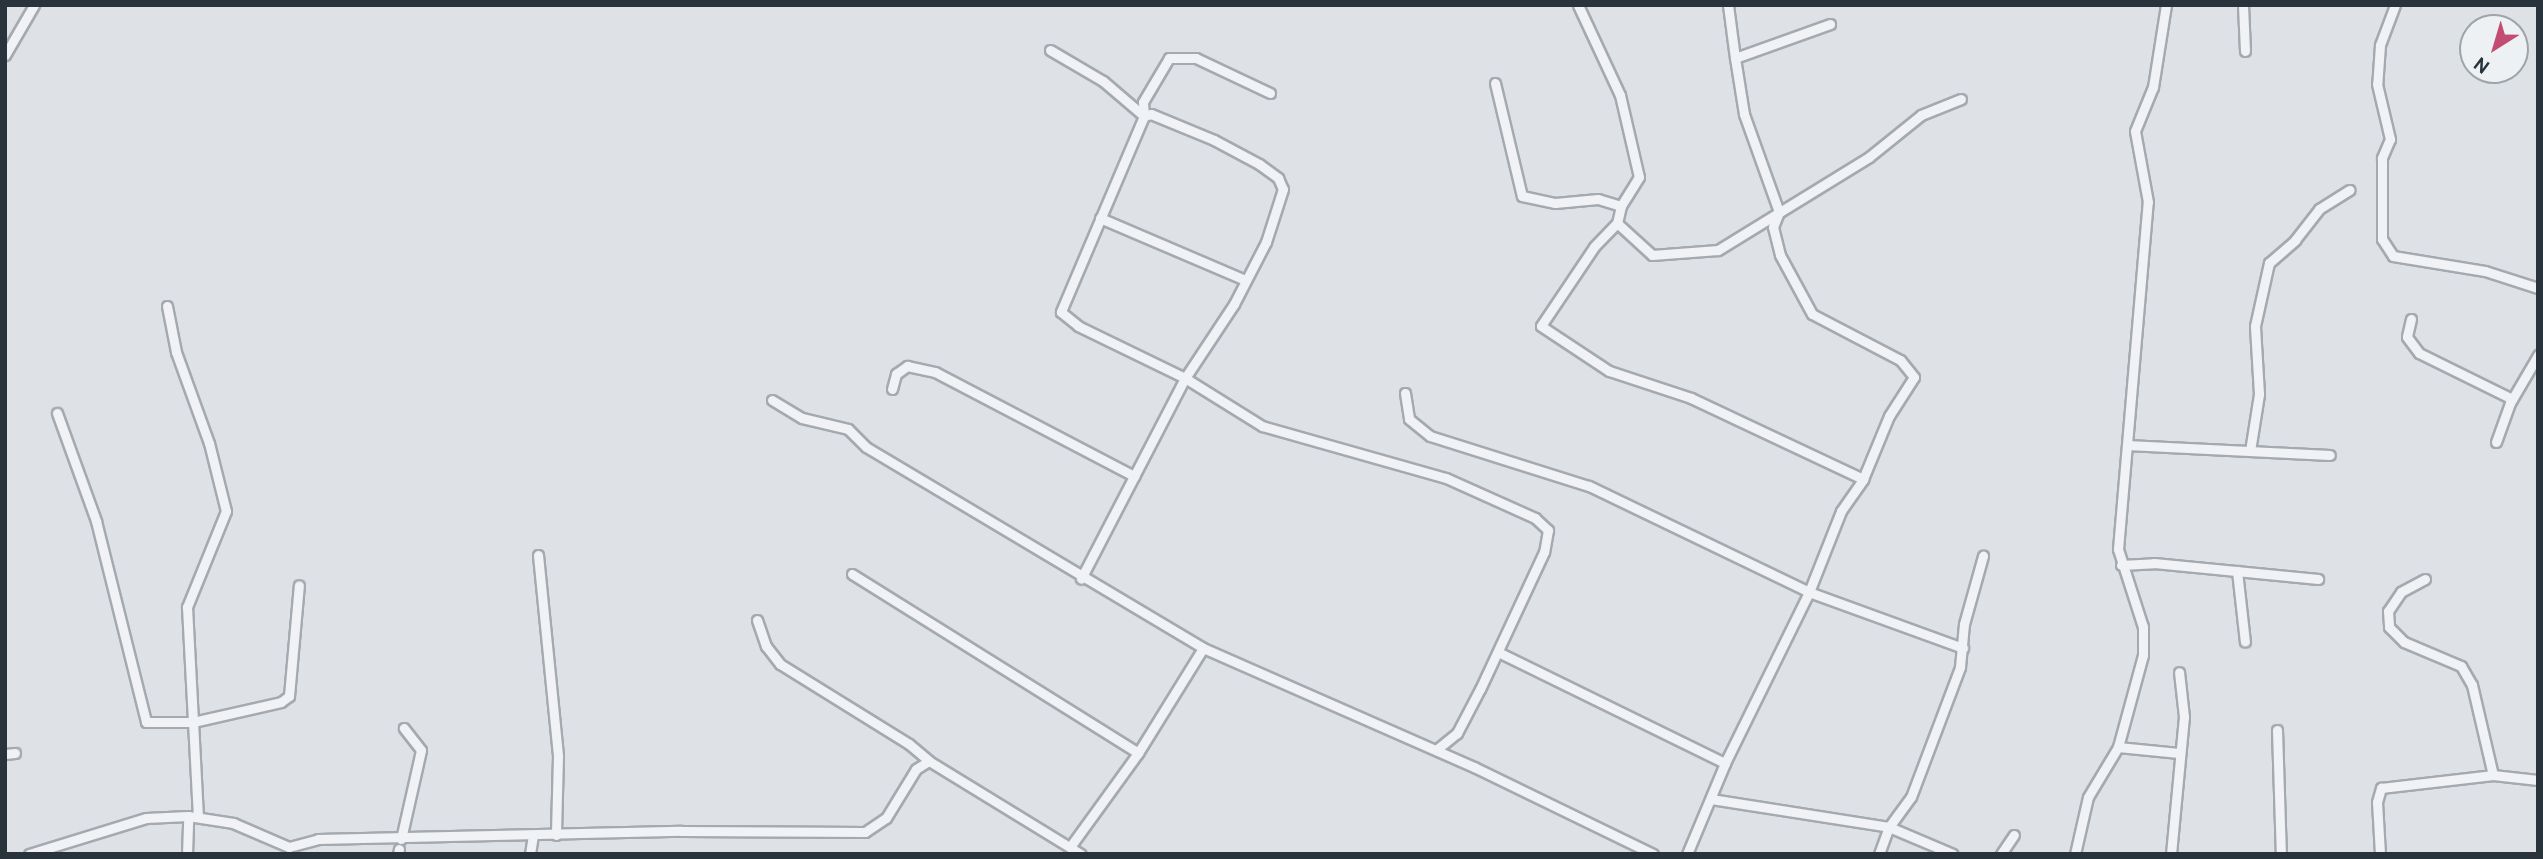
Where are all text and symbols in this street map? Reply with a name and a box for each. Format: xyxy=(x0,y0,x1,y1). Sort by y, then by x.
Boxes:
north arrow xyxy=(2459,14,2529,84)
text: N xyxy=(2470,50,2495,78)

